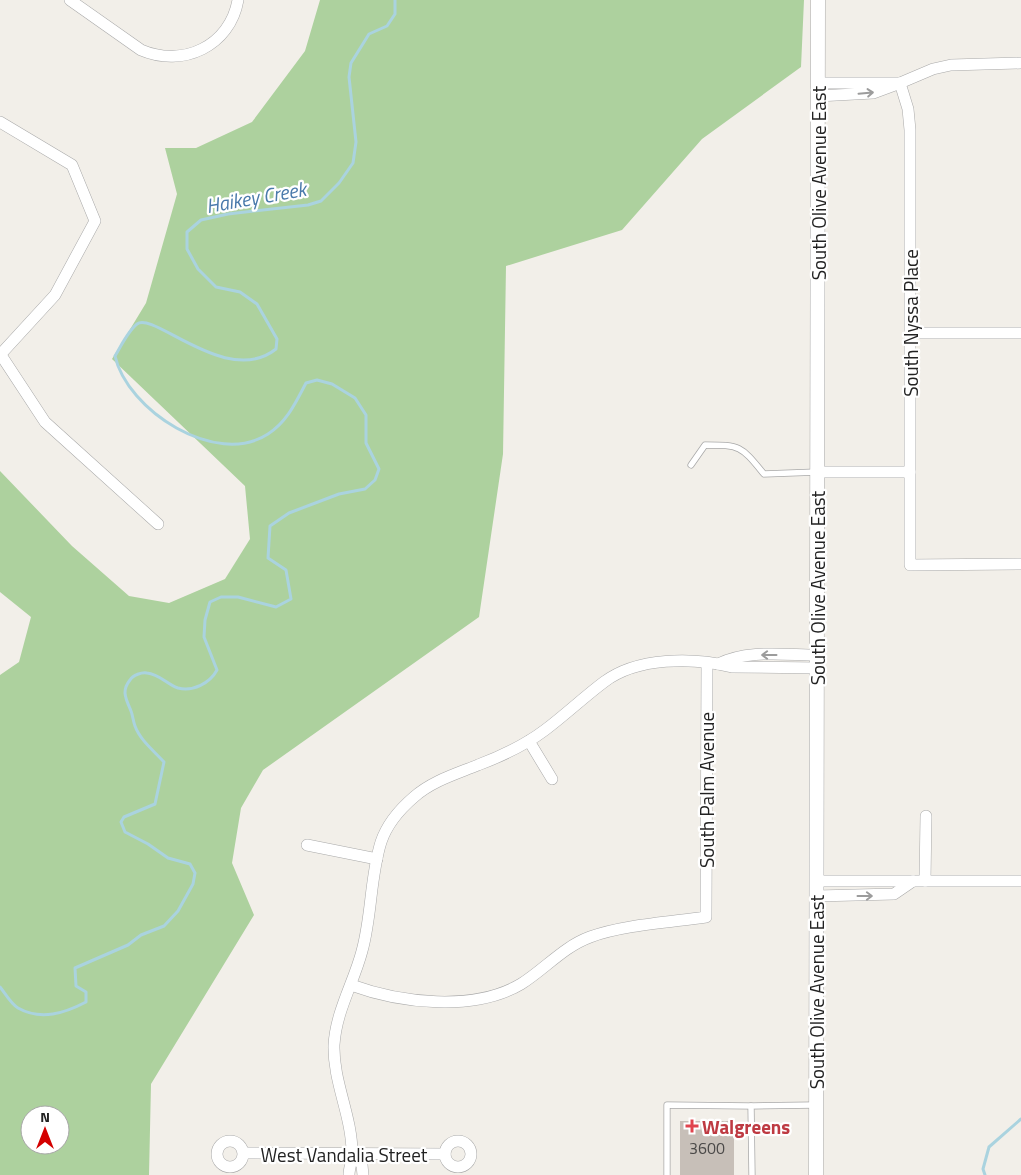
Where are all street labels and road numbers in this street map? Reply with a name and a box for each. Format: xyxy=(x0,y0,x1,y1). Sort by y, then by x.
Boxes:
street label: South Olive Avenue East xyxy=(804,85,833,280)
street label: South Nyssa Place xyxy=(896,249,925,397)
street label: South Olive Avenue East xyxy=(803,490,832,685)
street label: South Palm Avenue xyxy=(692,712,721,868)
street label: South Olive Avenue East xyxy=(802,894,831,1089)
street label: West Vandalia Street xyxy=(261,1140,428,1169)

